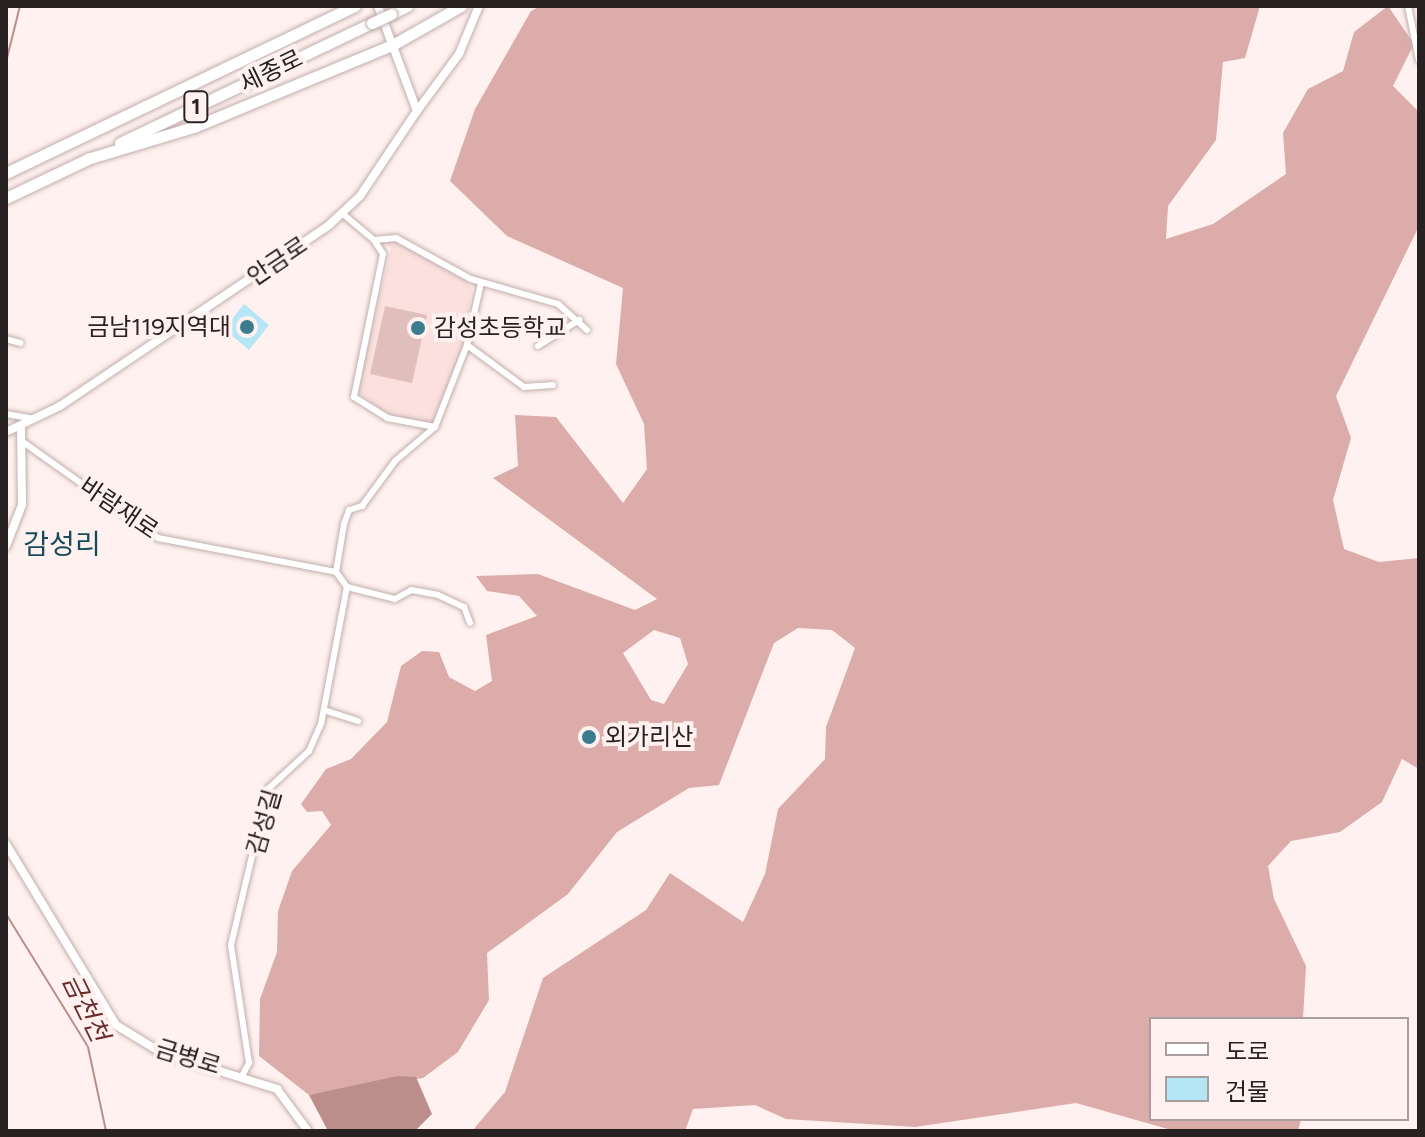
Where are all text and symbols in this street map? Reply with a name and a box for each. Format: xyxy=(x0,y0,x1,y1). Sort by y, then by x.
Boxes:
street label: 세종로 xyxy=(235,44,307,98)
road number: 1 xyxy=(182,89,210,125)
street label: 안금로 xyxy=(241,231,313,291)
place label: 금남119지역대 xyxy=(87,313,231,341)
place label: 감성초등학교 xyxy=(434,314,566,342)
marker: 금남119지역대 xyxy=(238,318,256,336)
marker: 감성초등학교 xyxy=(409,319,427,337)
street label: 바람재로 xyxy=(74,471,164,545)
district label: 감성리 xyxy=(23,527,101,561)
place label: 외가리산 xyxy=(605,723,693,751)
marker: 외가리산 xyxy=(580,728,598,746)
street label: 감성길 xyxy=(241,786,287,858)
water label: 금천천 xyxy=(55,969,115,1047)
legend xyxy=(1149,1017,1409,1121)
street label: 금병로 xyxy=(152,1034,224,1080)
text: 도로 xyxy=(1225,1037,1269,1066)
text: 건물 xyxy=(1225,1077,1269,1106)

